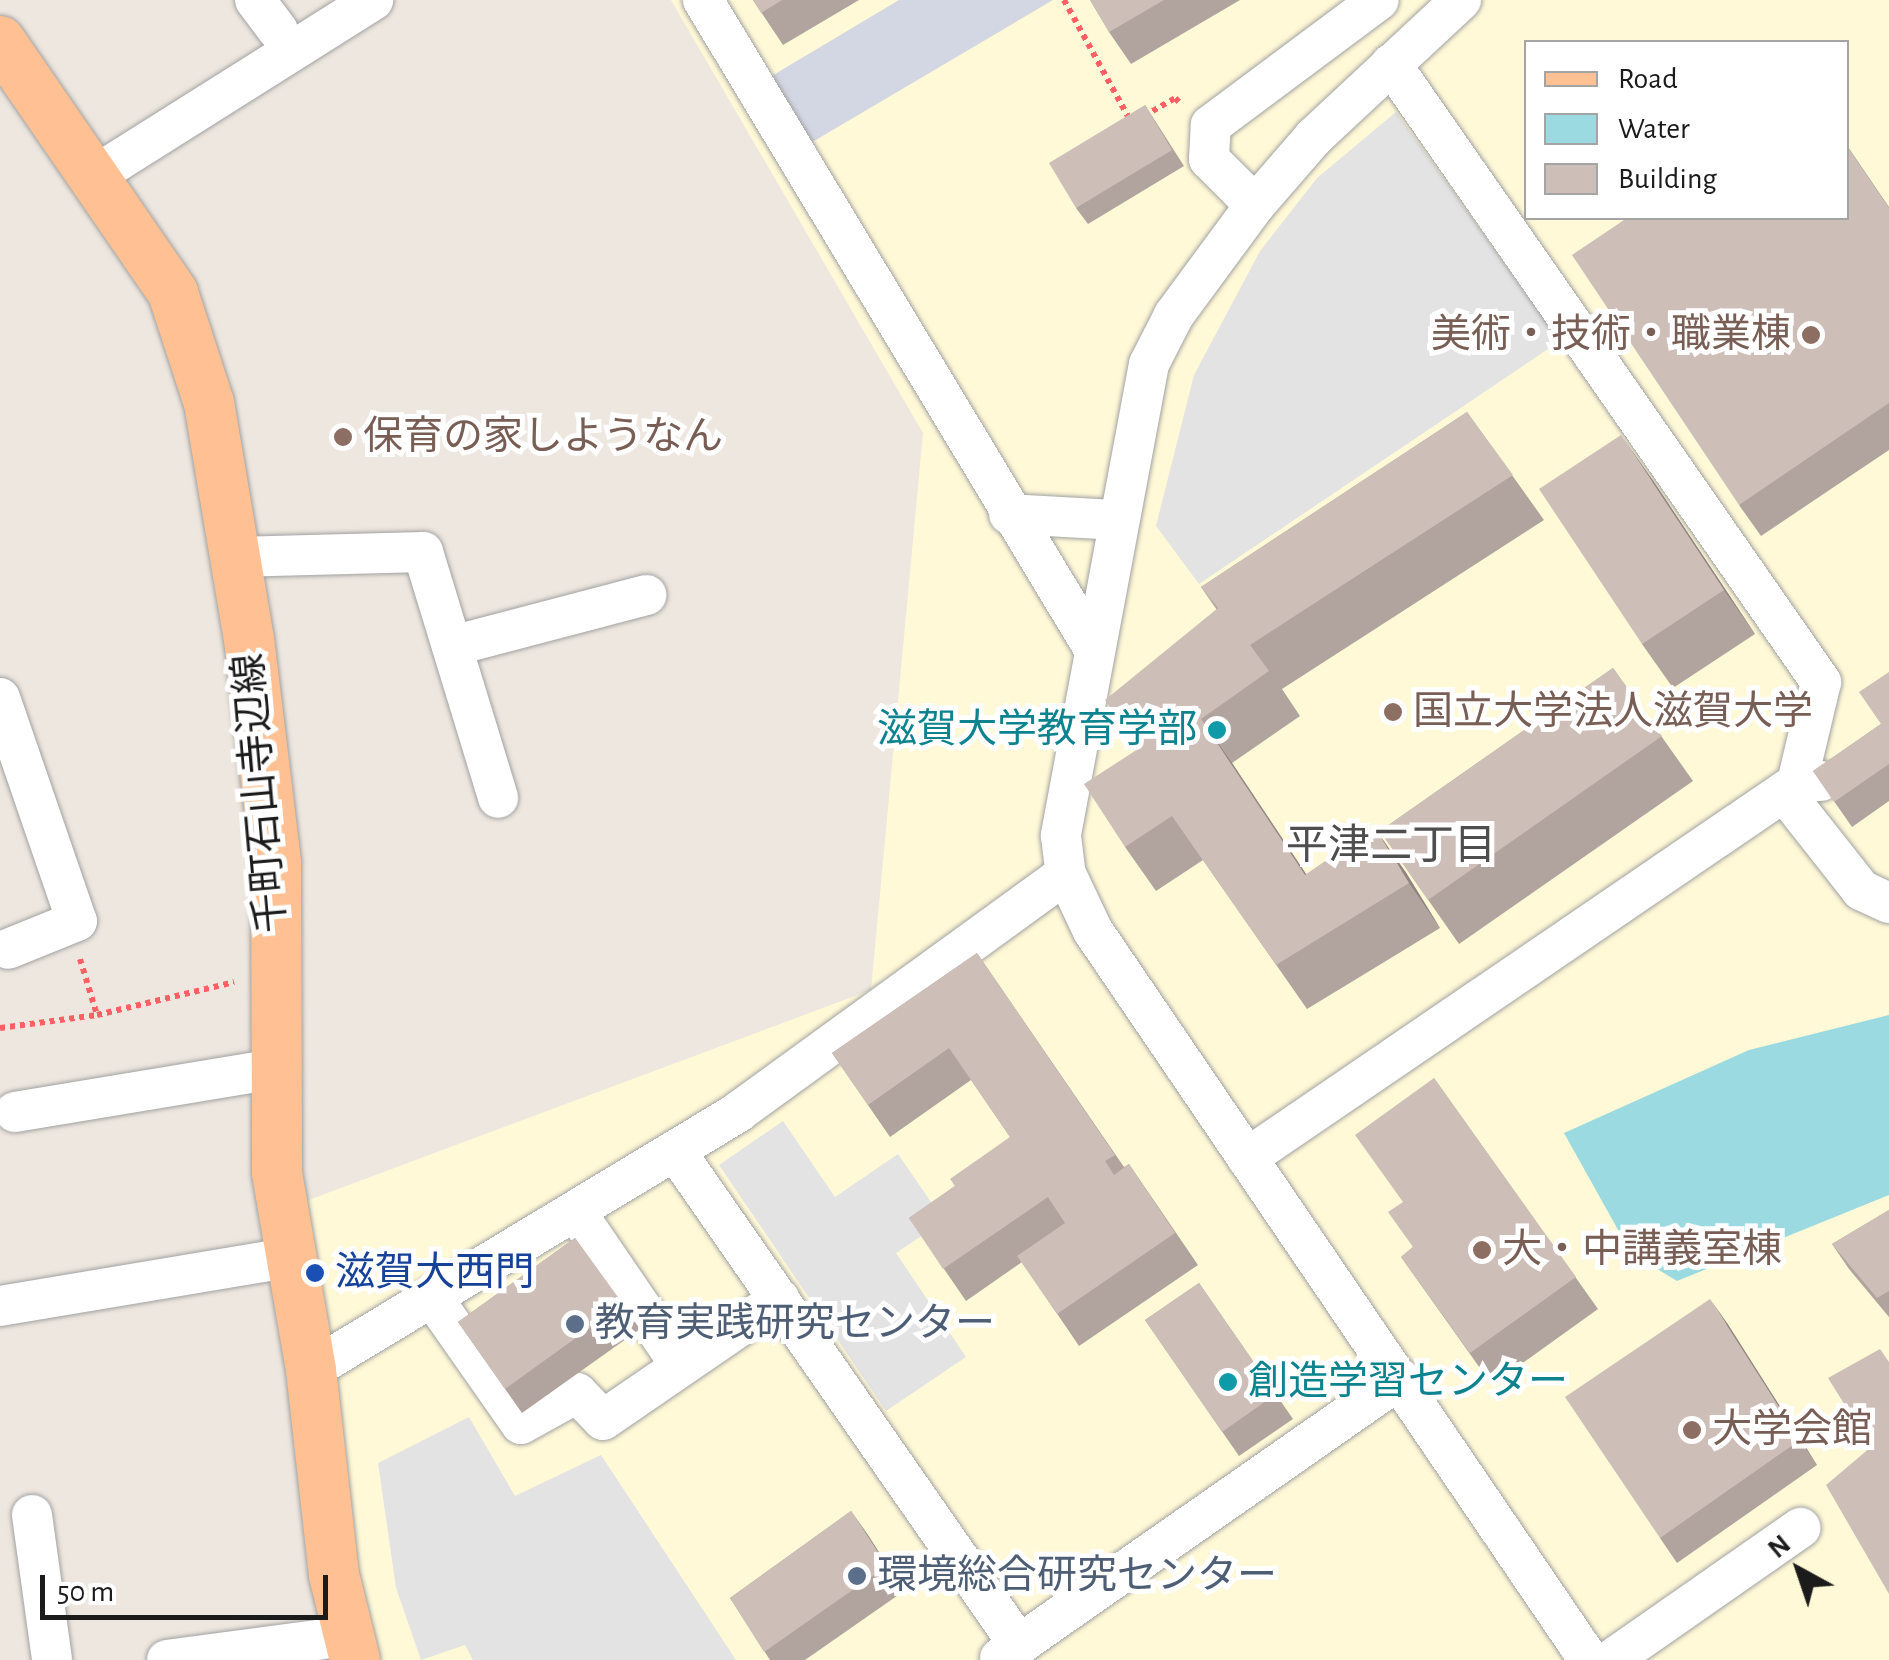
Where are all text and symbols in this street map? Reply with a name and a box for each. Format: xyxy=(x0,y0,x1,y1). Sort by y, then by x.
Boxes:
legend xyxy=(1524,40,1849,220)
text: Road xyxy=(1618,64,1678,94)
text: Water xyxy=(1618,114,1690,144)
text: Building xyxy=(1618,164,1717,194)
place label: 美術・技術・職業棟 xyxy=(1431,311,1791,359)
marker: 美術・技術・職業棟 xyxy=(1800,324,1822,346)
place label: 保育の家しようなん xyxy=(363,413,723,461)
marker: 保育の家しようなん xyxy=(332,426,354,448)
street label: 千町石山寺辺線 xyxy=(225,651,297,935)
place label: 国立大学法人滋賀大学 xyxy=(1413,688,1813,736)
marker: 国立大学法人滋賀大学 xyxy=(1382,701,1404,723)
place label: 滋賀大学教育学部 xyxy=(877,706,1197,754)
marker: 滋賀大学教育学部 xyxy=(1206,719,1228,741)
district label: 平津二丁目 xyxy=(1286,821,1496,871)
place label: 大・中講義室棟 xyxy=(1502,1226,1782,1274)
marker: 大・中講義室棟 xyxy=(1471,1239,1493,1261)
place label: 滋賀大西門 xyxy=(335,1249,535,1297)
marker: 滋賀大西門 xyxy=(304,1262,326,1284)
place label: 教育実践研究センター xyxy=(595,1300,995,1348)
marker: 教育実践研究センター xyxy=(564,1313,586,1335)
place label: 創造学習センター xyxy=(1248,1358,1568,1406)
marker: 創造学習センター xyxy=(1217,1371,1239,1393)
place label: 大学会館 xyxy=(1712,1406,1872,1454)
marker: 大学会館 xyxy=(1681,1419,1703,1441)
north arrow xyxy=(1749,1520,1849,1620)
text: N xyxy=(1763,1530,1796,1564)
place label: 環境総合研究センター xyxy=(877,1552,1277,1600)
scale bar xyxy=(45,1555,332,1617)
marker: 環境総合研究センター xyxy=(846,1565,868,1587)
text: 50 m xyxy=(57,1577,114,1607)

